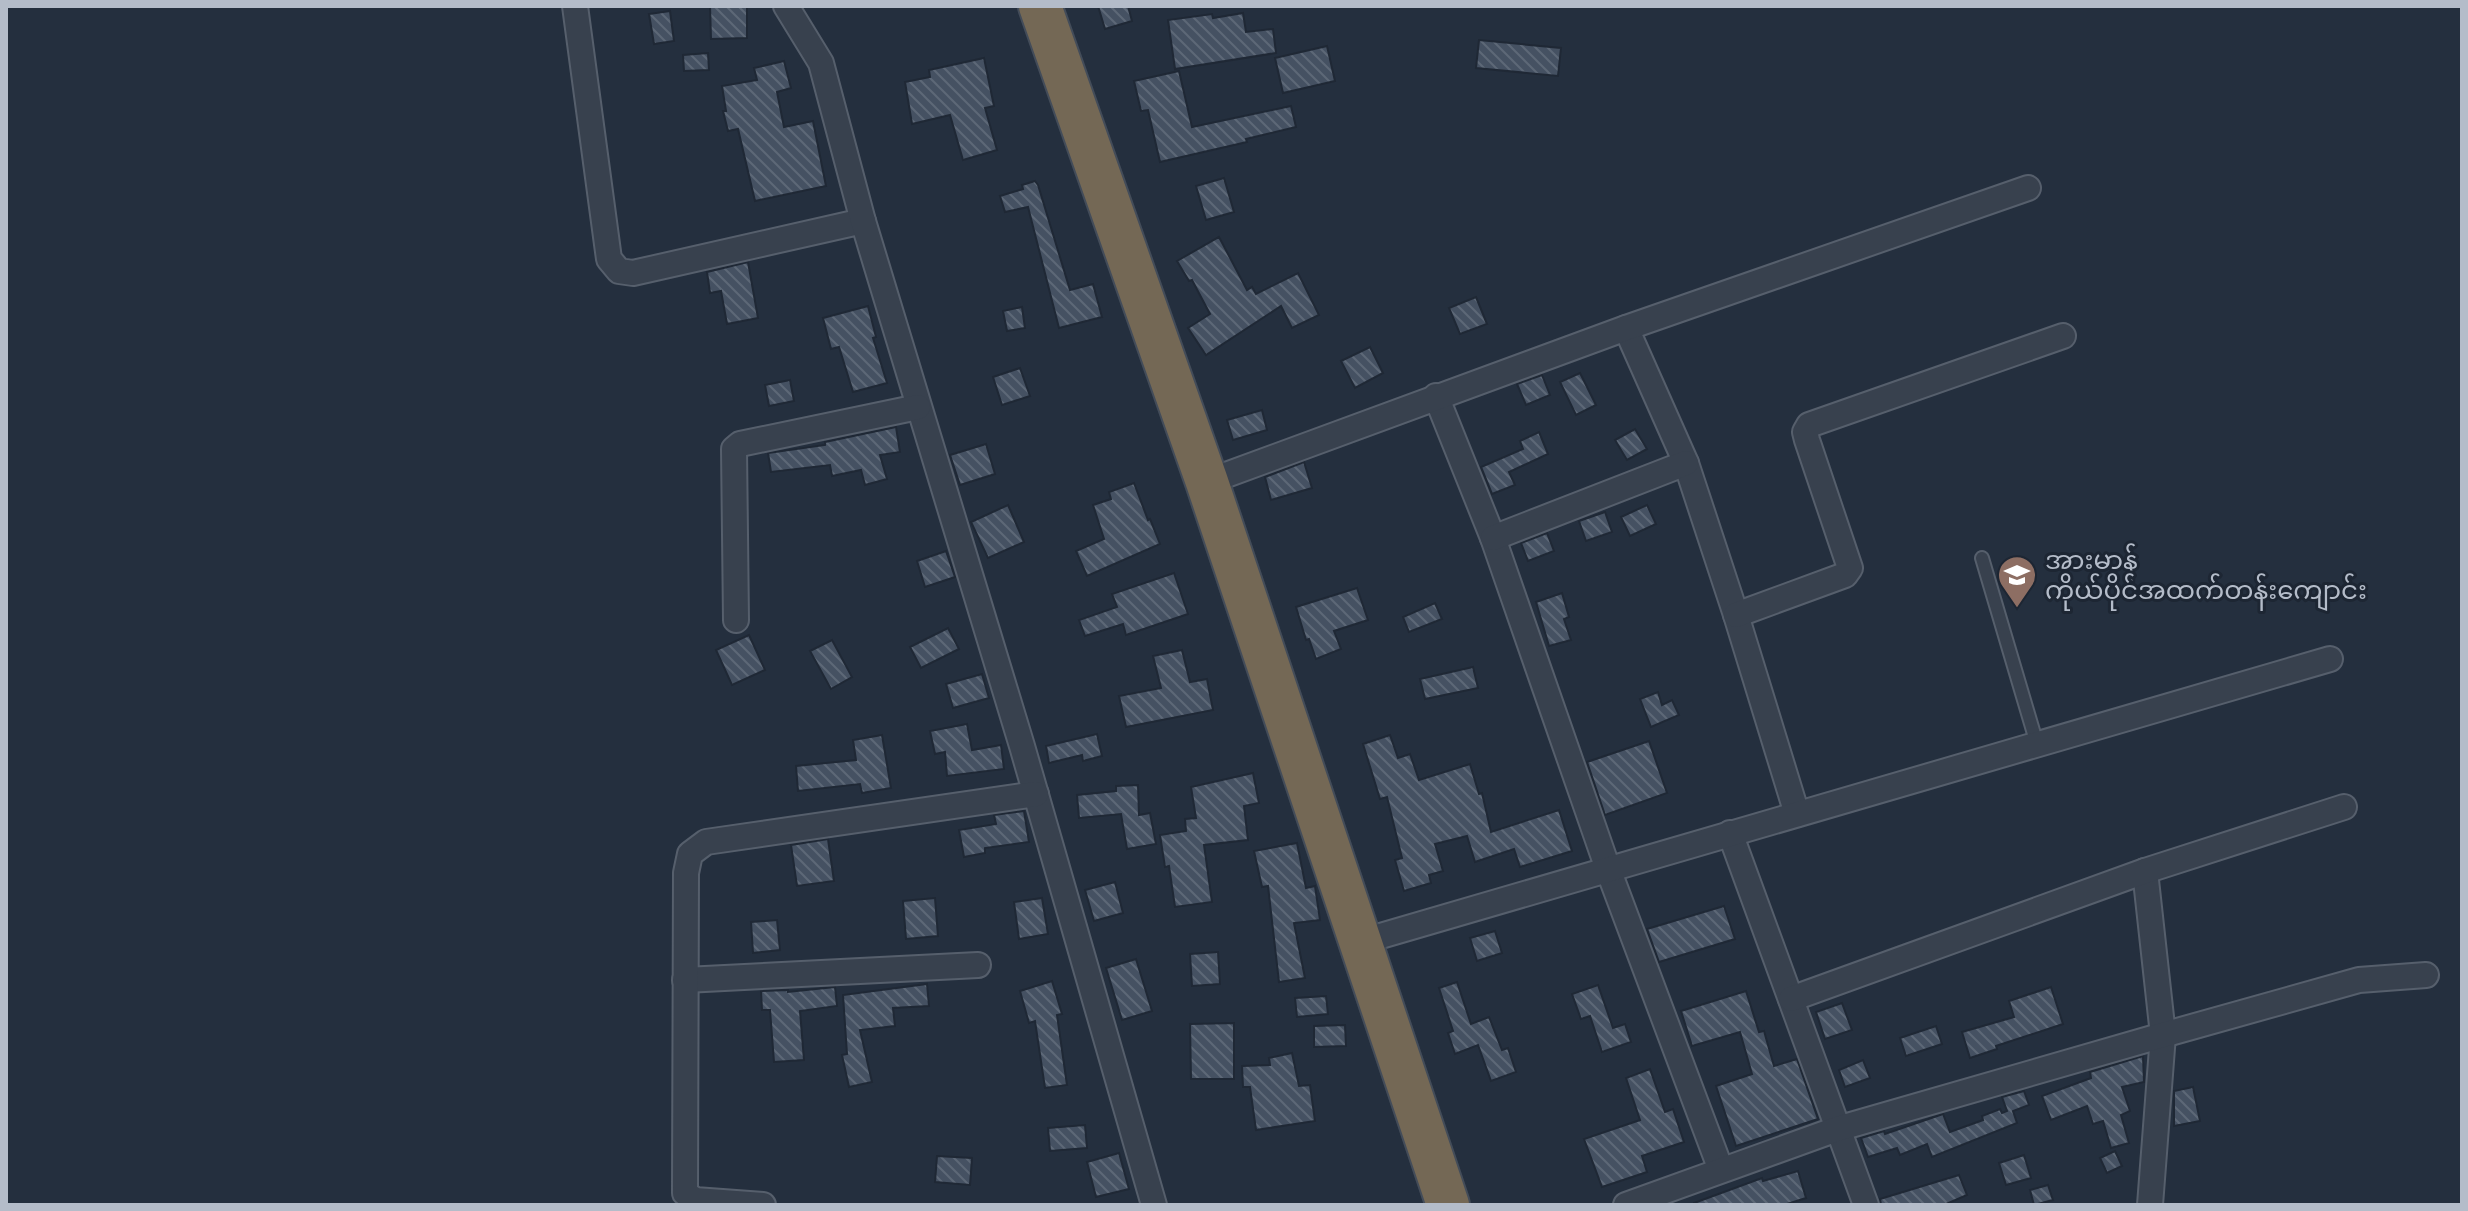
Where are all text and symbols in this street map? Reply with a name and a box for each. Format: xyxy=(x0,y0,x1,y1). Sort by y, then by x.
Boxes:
place label: အားမာန် ကိုယ်ပိုင်အထက်တန်းကျောင်း xyxy=(2045,543,2367,611)
school or university icon: အားမာန် ကိုယ်ပိုင်အထက်တန်းကျောင်း xyxy=(1996,554,2038,609)

